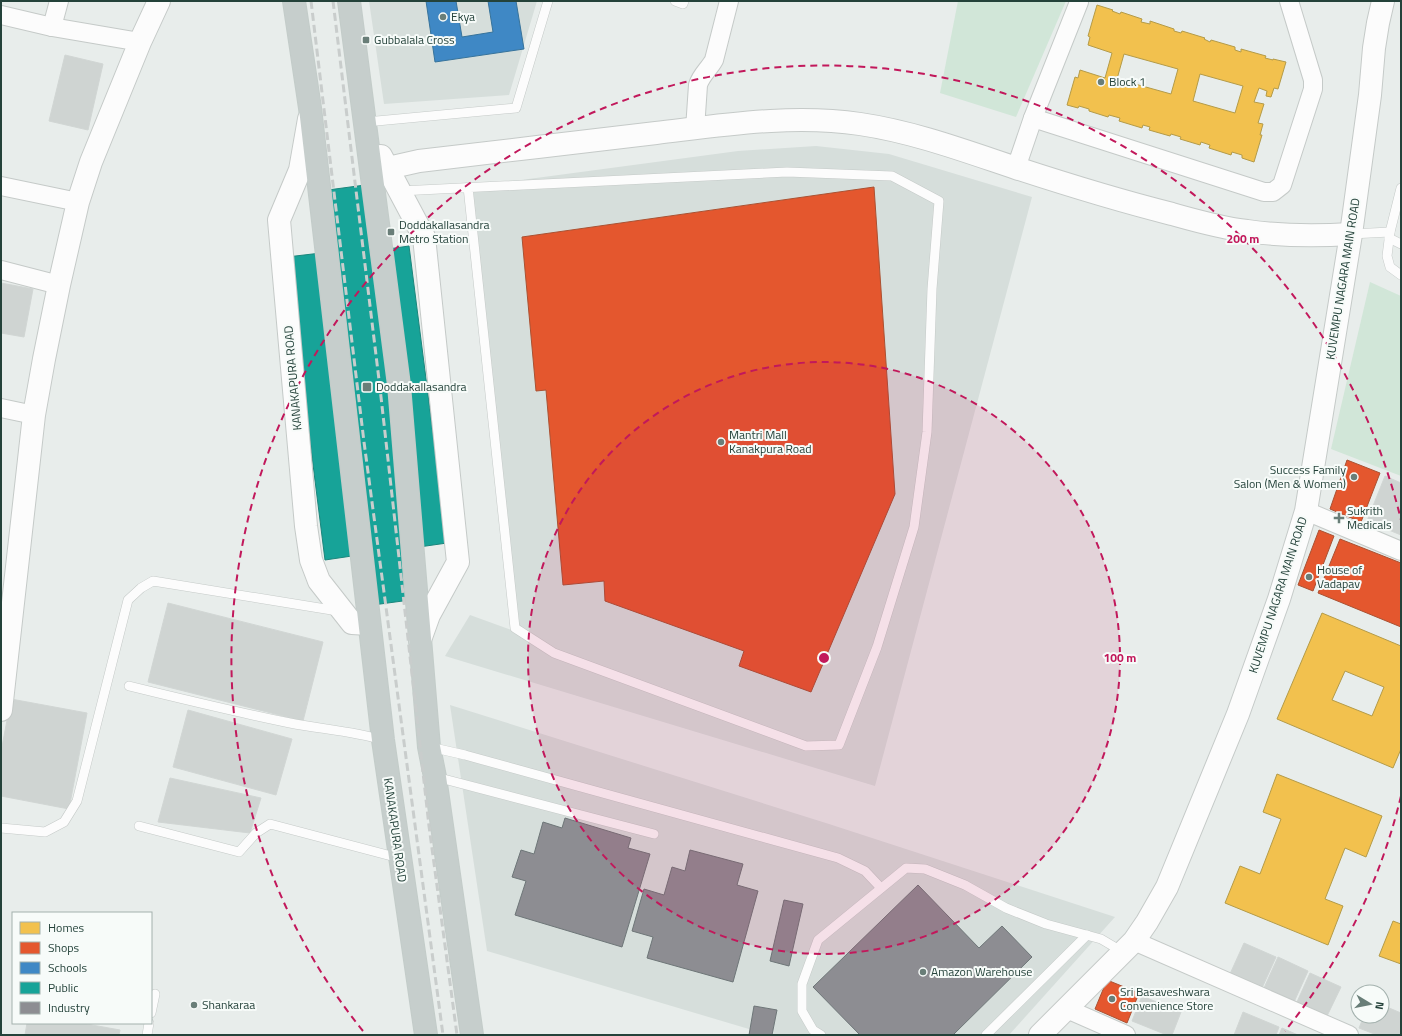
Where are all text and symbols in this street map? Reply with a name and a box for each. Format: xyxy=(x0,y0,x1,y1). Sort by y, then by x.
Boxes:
place label: Ekya xyxy=(451,7,475,26)
marker: Ekya xyxy=(438,12,448,22)
place label: Gubbalala Cross xyxy=(374,30,455,49)
marker: Gubbalala Cross xyxy=(361,35,371,45)
place label: Block 1 xyxy=(1109,72,1146,91)
marker: Block 1 xyxy=(1096,77,1106,87)
street label: KUVEMPU NAGARA MAIN ROAD xyxy=(1320,196,1365,361)
place label: Doddakallasandra Metro Station xyxy=(399,215,490,248)
marker: Doddakallasandra Metro Station xyxy=(386,227,396,237)
text: 200 m xyxy=(1227,229,1259,248)
street label: KANAKAPURA ROAD xyxy=(278,325,307,431)
place label: Doddakallasandra xyxy=(376,377,467,396)
marker: Doddakallasandra xyxy=(361,381,373,393)
place label: Mantri Mall Kanakpura Road xyxy=(729,425,812,458)
marker: Mantri Mall Kanakpura Road xyxy=(716,437,726,447)
place label: Success Family Salon (Men & Women) xyxy=(1234,460,1346,493)
marker: Success Family Salon (Men & Women) xyxy=(1349,472,1359,482)
place label: Sukrith Medicals xyxy=(1347,501,1392,534)
marker: Sukrith Medicals xyxy=(1334,513,1344,523)
street label: KUVEMPU NAGARA MAIN ROAD xyxy=(1243,514,1312,676)
place label: House of Vadapav xyxy=(1317,560,1362,593)
marker: House of Vadapav xyxy=(1304,572,1314,582)
text: 100 m xyxy=(1104,648,1136,667)
centre of rings xyxy=(817,651,831,665)
street label: KANAKAPURA ROAD xyxy=(379,777,412,884)
legend xyxy=(12,912,152,1024)
text: Homes xyxy=(48,918,84,937)
text: Shops xyxy=(48,938,80,957)
text: Schools xyxy=(48,958,88,977)
place label: Amazon Warehouse xyxy=(931,962,1032,981)
marker: Amazon Warehouse xyxy=(918,967,928,977)
text: Public xyxy=(48,978,78,997)
place label: Sri Basaveshwara Convenience Store xyxy=(1120,982,1213,1015)
north arrow xyxy=(1350,984,1390,1024)
marker: Sri Basaveshwara Convenience Store xyxy=(1107,994,1117,1004)
place label: Shankaraa xyxy=(202,995,255,1014)
text: Industry xyxy=(48,998,90,1017)
marker: Shankaraa xyxy=(189,1000,199,1010)
text: N xyxy=(1371,1001,1388,1011)

